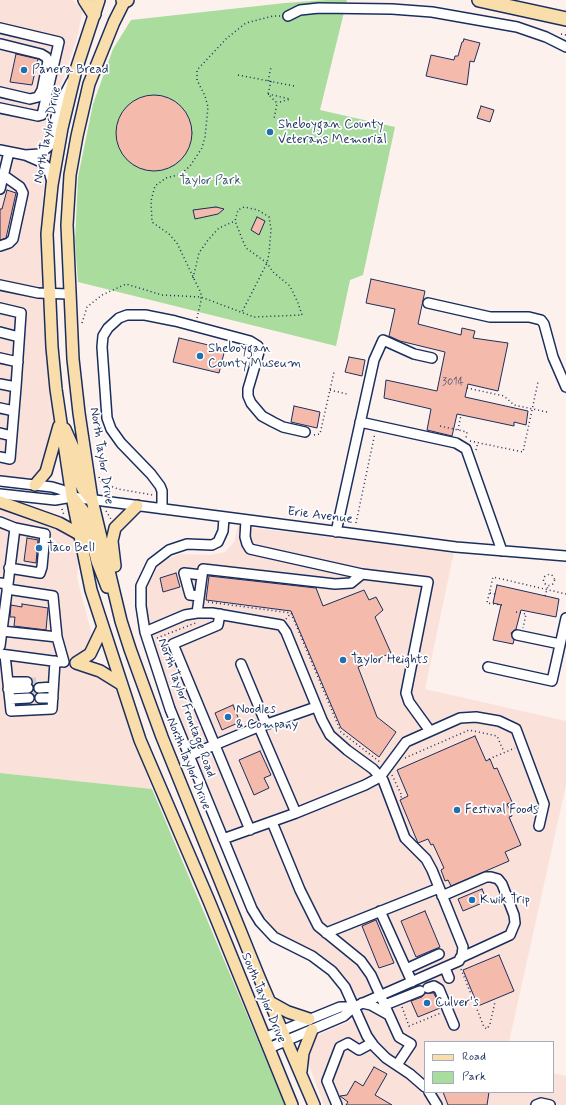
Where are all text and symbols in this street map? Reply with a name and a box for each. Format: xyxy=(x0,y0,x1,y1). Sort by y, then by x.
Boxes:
place label: Panera Bread xyxy=(32,62,109,78)
marker: Panera Bread xyxy=(19,65,29,75)
street label: North Taylor Drive xyxy=(31,85,65,185)
place label: Sheboygan County Veterans Memorial xyxy=(278,117,387,148)
marker: Sheboygan County Veterans Memorial xyxy=(265,127,275,137)
park label: Taylor Park xyxy=(179,173,241,189)
place label: Sheboygan County Museum xyxy=(208,341,301,372)
marker: Sheboygan County Museum xyxy=(195,351,205,361)
house number: 3014 xyxy=(442,376,464,390)
street label: North Taylor Drive xyxy=(86,406,116,506)
street label: Erie Avenue xyxy=(286,504,354,528)
place label: Taco Bell xyxy=(47,540,95,556)
marker: Taco Bell xyxy=(34,543,44,553)
street label: North Taylor Frontage Road xyxy=(154,636,218,780)
place label: Taylor Heights xyxy=(351,652,428,668)
marker: Taylor Heights xyxy=(338,655,348,665)
place label: Noodles & Company xyxy=(236,702,298,733)
marker: Noodles & Company xyxy=(223,712,233,722)
street label: North Taylor Drive xyxy=(162,716,214,812)
place label: Festival Foods xyxy=(465,802,538,818)
marker: Festival Foods xyxy=(452,805,462,815)
place label: Kwik Trip xyxy=(480,892,530,908)
marker: Kwik Trip xyxy=(467,895,477,905)
street label: South Taylor Drive xyxy=(237,951,289,1045)
place label: Culver's xyxy=(435,995,479,1011)
marker: Culver's xyxy=(422,998,432,1008)
legend xyxy=(424,1041,554,1093)
text: Road xyxy=(462,1049,486,1065)
text: Park xyxy=(462,1069,486,1085)

